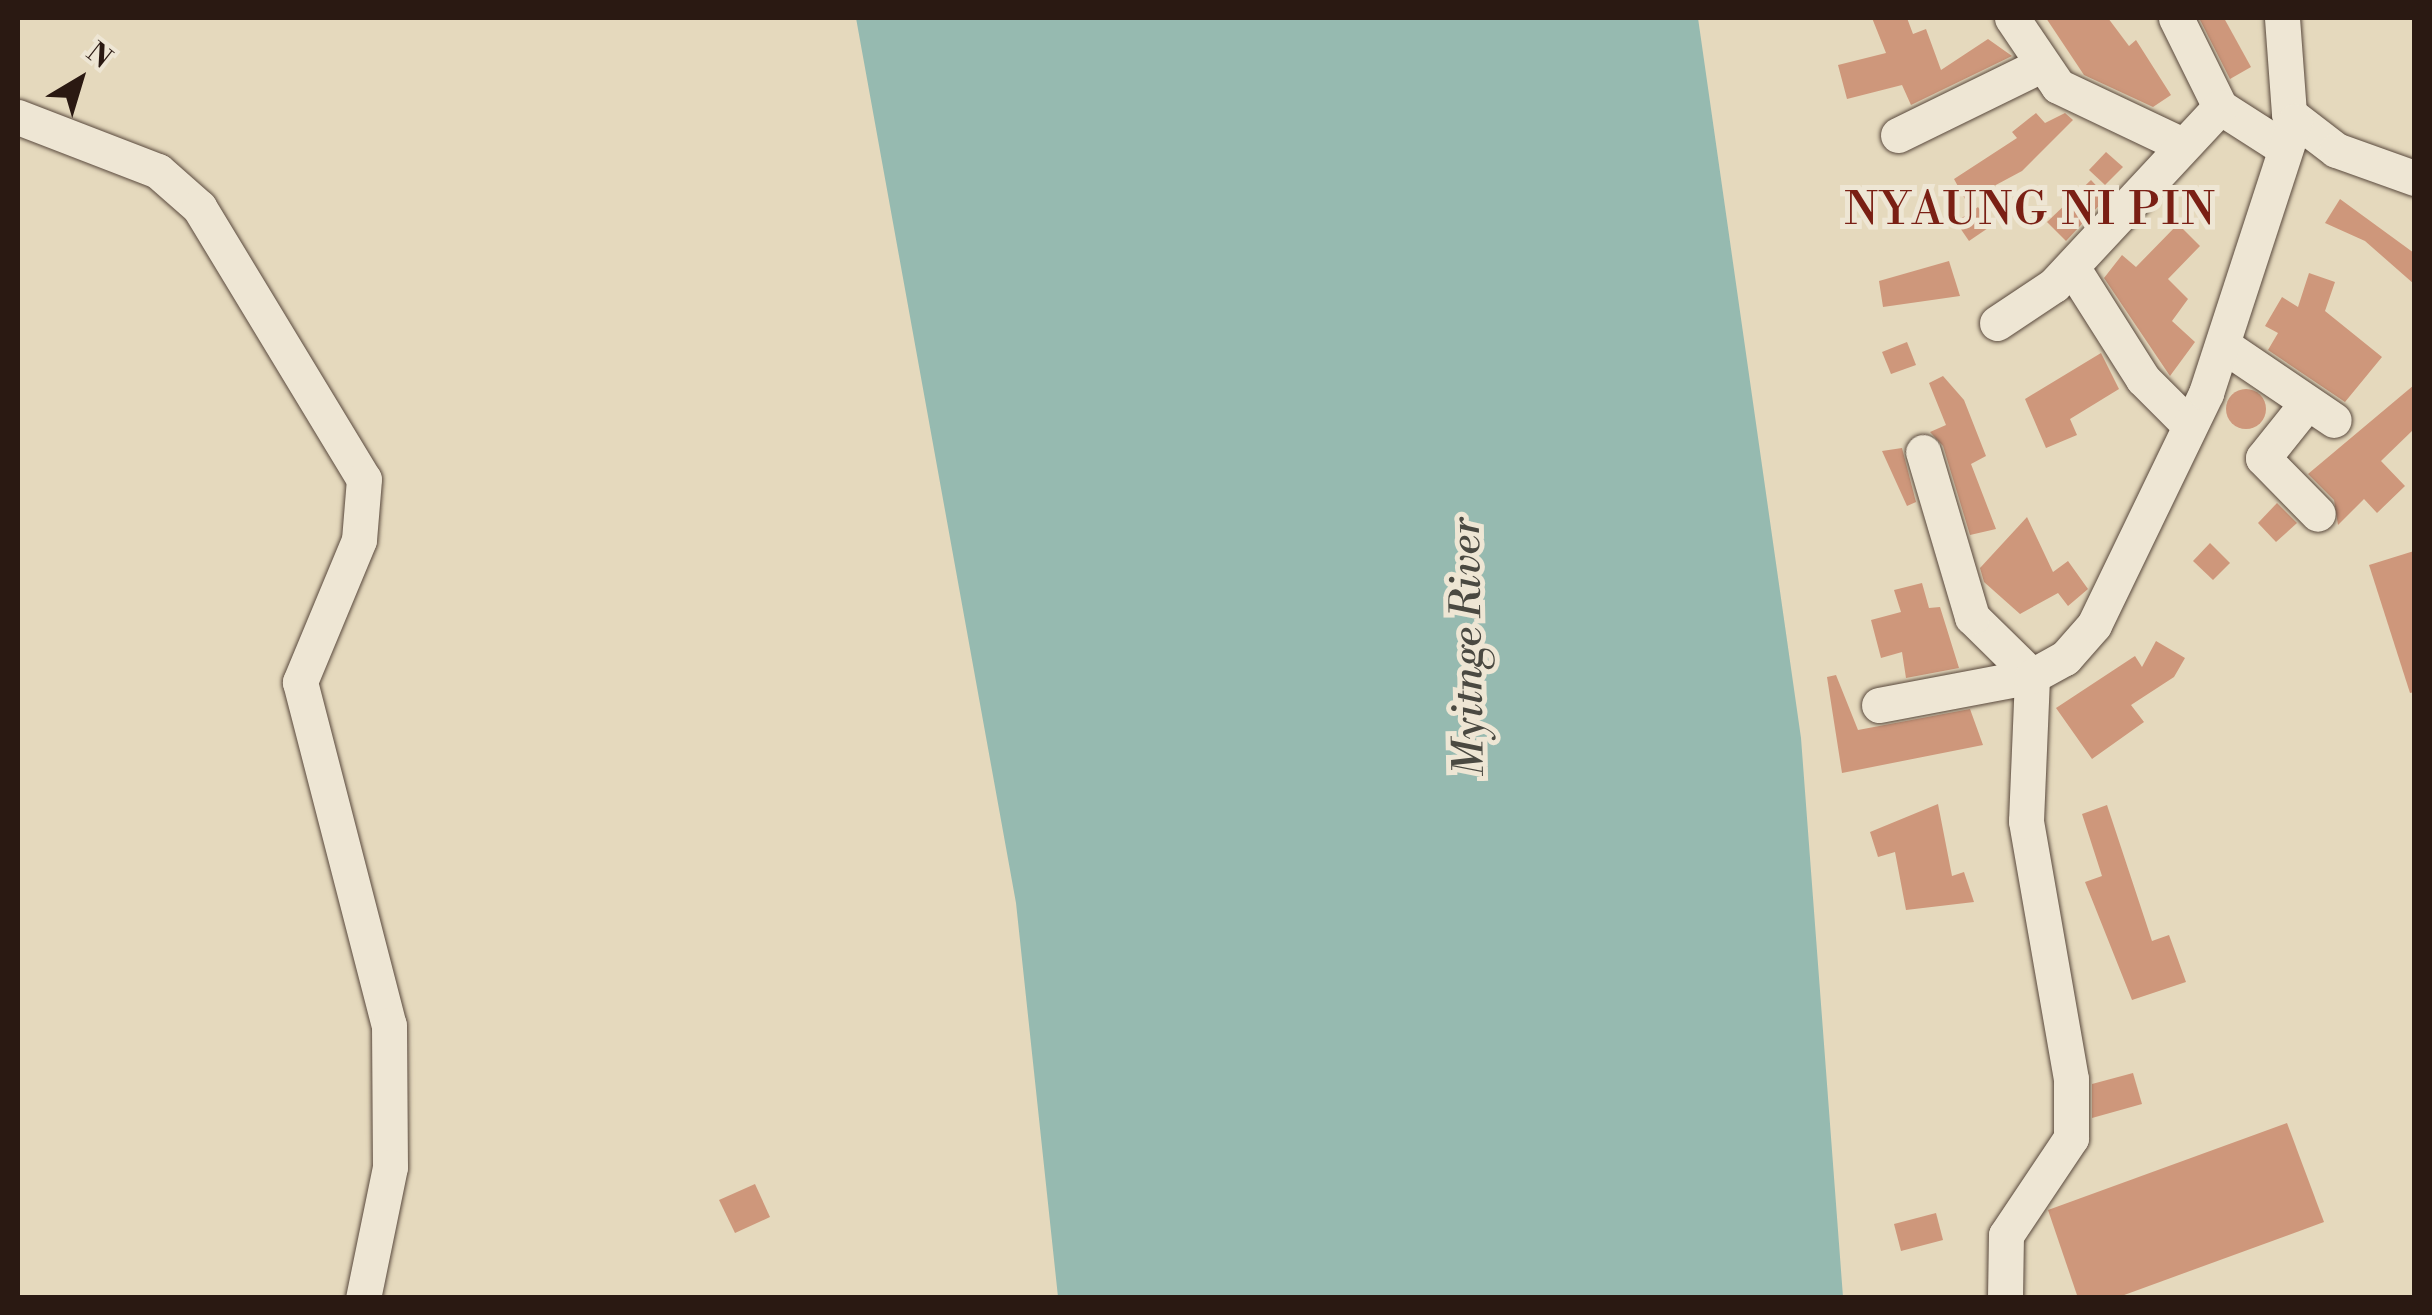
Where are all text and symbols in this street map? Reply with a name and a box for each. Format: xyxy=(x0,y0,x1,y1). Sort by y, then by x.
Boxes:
north arrow xyxy=(30,30,130,130)
text: N xyxy=(79,35,118,77)
district label: NYAUNG NI PIN xyxy=(1844,184,2218,238)
water label: Myitnge River xyxy=(1442,517,1496,777)

